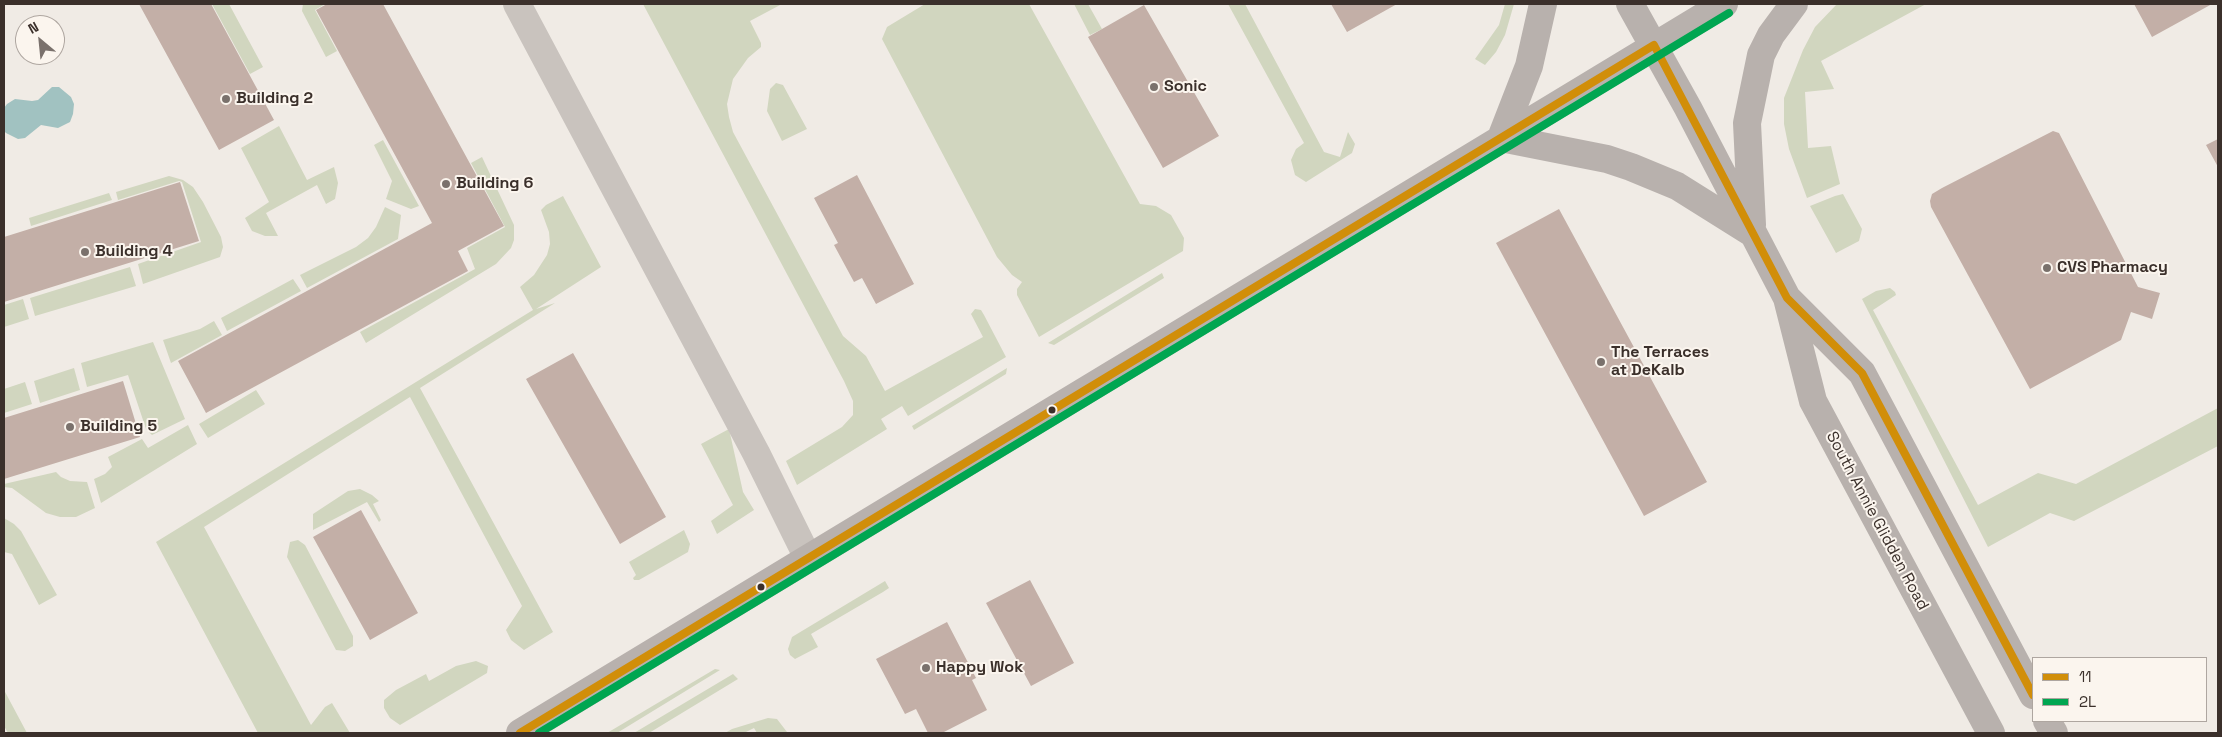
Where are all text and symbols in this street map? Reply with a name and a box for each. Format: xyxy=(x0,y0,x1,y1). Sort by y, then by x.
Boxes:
north arrow xyxy=(15,15,65,65)
text: N xyxy=(25,17,42,38)
place label: Sonic xyxy=(1164,77,1207,97)
marker: Sonic xyxy=(1148,81,1160,93)
place label: Building 2 xyxy=(236,89,313,109)
marker: Building 2 xyxy=(220,93,232,105)
place label: Building 6 xyxy=(456,174,533,194)
marker: Building 6 xyxy=(440,178,452,190)
place label: Building 4 xyxy=(95,242,173,262)
marker: Building 4 xyxy=(79,246,91,258)
place label: CVS Pharmacy xyxy=(2057,258,2168,278)
marker: CVS Pharmacy xyxy=(2041,262,2053,274)
place label: The Terraces at DeKalb xyxy=(1611,343,1709,381)
marker: The Terraces at DeKalb xyxy=(1595,356,1607,368)
unlabelled marker xyxy=(1047,405,1057,415)
place label: Building 5 xyxy=(80,417,157,437)
marker: Building 5 xyxy=(64,421,76,433)
street label: South Annie Glidden Road xyxy=(1822,428,1932,614)
unlabelled marker xyxy=(756,582,766,592)
legend xyxy=(2032,657,2207,722)
place label: Happy Wok xyxy=(936,658,1023,678)
marker: Happy Wok xyxy=(920,662,932,674)
text: 11 xyxy=(2079,667,2092,686)
text: 2L xyxy=(2079,692,2096,711)

